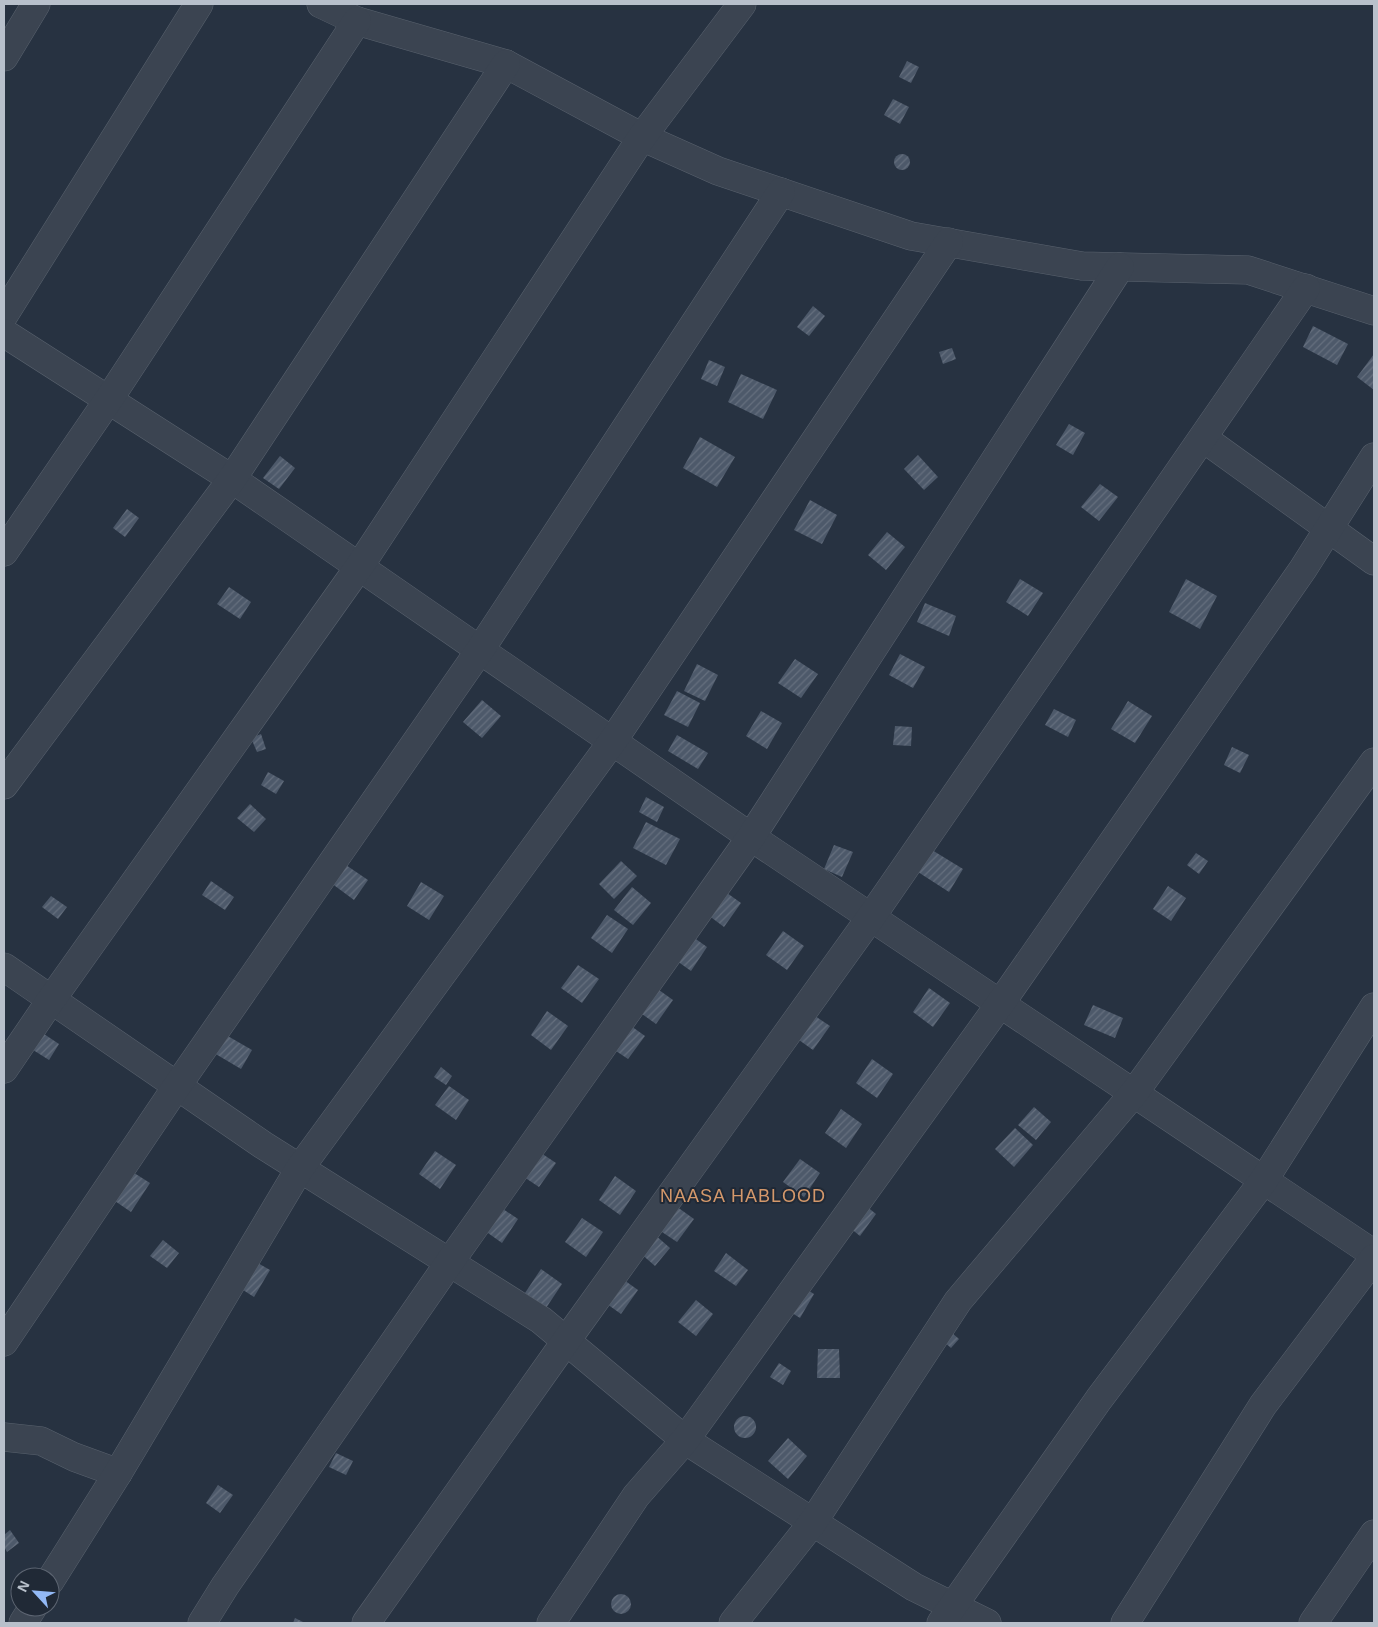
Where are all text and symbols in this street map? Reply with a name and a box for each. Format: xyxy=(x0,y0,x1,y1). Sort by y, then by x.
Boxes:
district label: NAASA HABLOOD xyxy=(660,1186,826,1206)
north arrow xyxy=(10,1567,60,1617)
text: N xyxy=(14,1578,33,1594)

